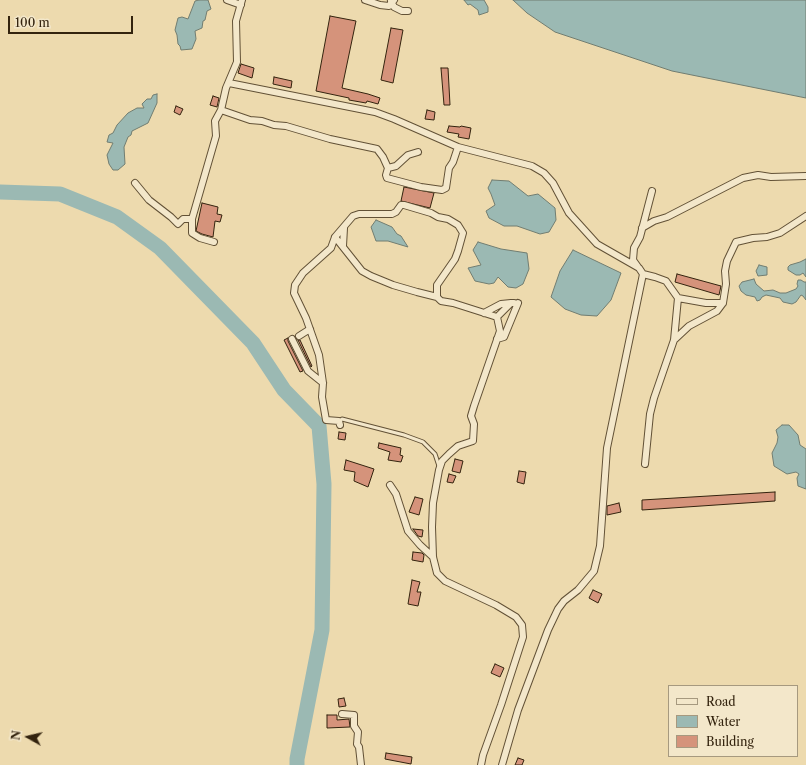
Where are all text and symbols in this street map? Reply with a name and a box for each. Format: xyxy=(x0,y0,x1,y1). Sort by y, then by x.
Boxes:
scale bar xyxy=(10,8,135,34)
text: 100 m xyxy=(15,15,50,30)
legend xyxy=(668,685,798,757)
text: Road xyxy=(706,694,736,709)
text: Water xyxy=(706,714,740,729)
north arrow xyxy=(8,717,48,757)
text: N xyxy=(9,730,24,741)
text: Building xyxy=(706,734,754,749)

